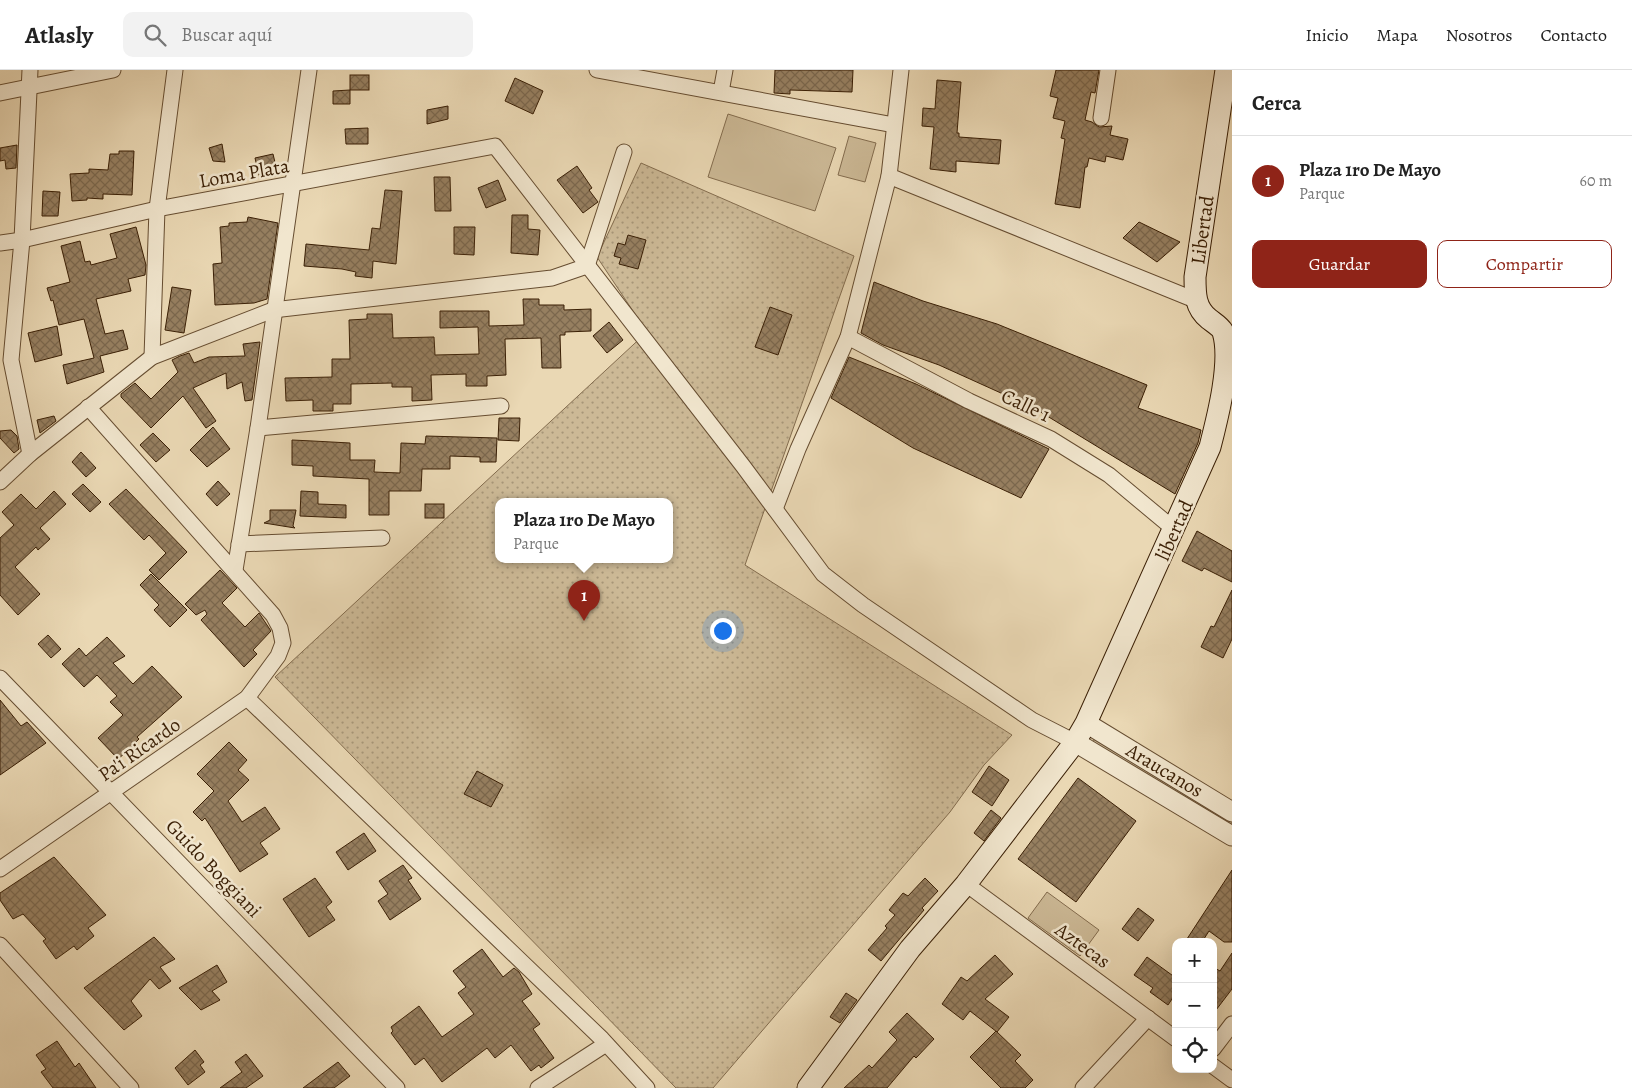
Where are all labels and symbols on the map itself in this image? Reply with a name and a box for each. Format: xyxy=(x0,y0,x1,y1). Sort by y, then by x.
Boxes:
street label: Loma Plata xyxy=(197,152,292,195)
street label: Libertad xyxy=(1184,194,1221,266)
street label: Calle 1 xyxy=(997,382,1055,429)
street label: libertad xyxy=(1149,495,1200,565)
pin: 1 xyxy=(568,580,600,621)
your location xyxy=(710,618,736,644)
street label: Pa'i Ricardo xyxy=(93,711,186,788)
street label: Araucanos xyxy=(1120,736,1208,804)
street label: Guido Boggiani xyxy=(160,813,268,924)
street label: Aztecas xyxy=(1049,916,1116,975)

